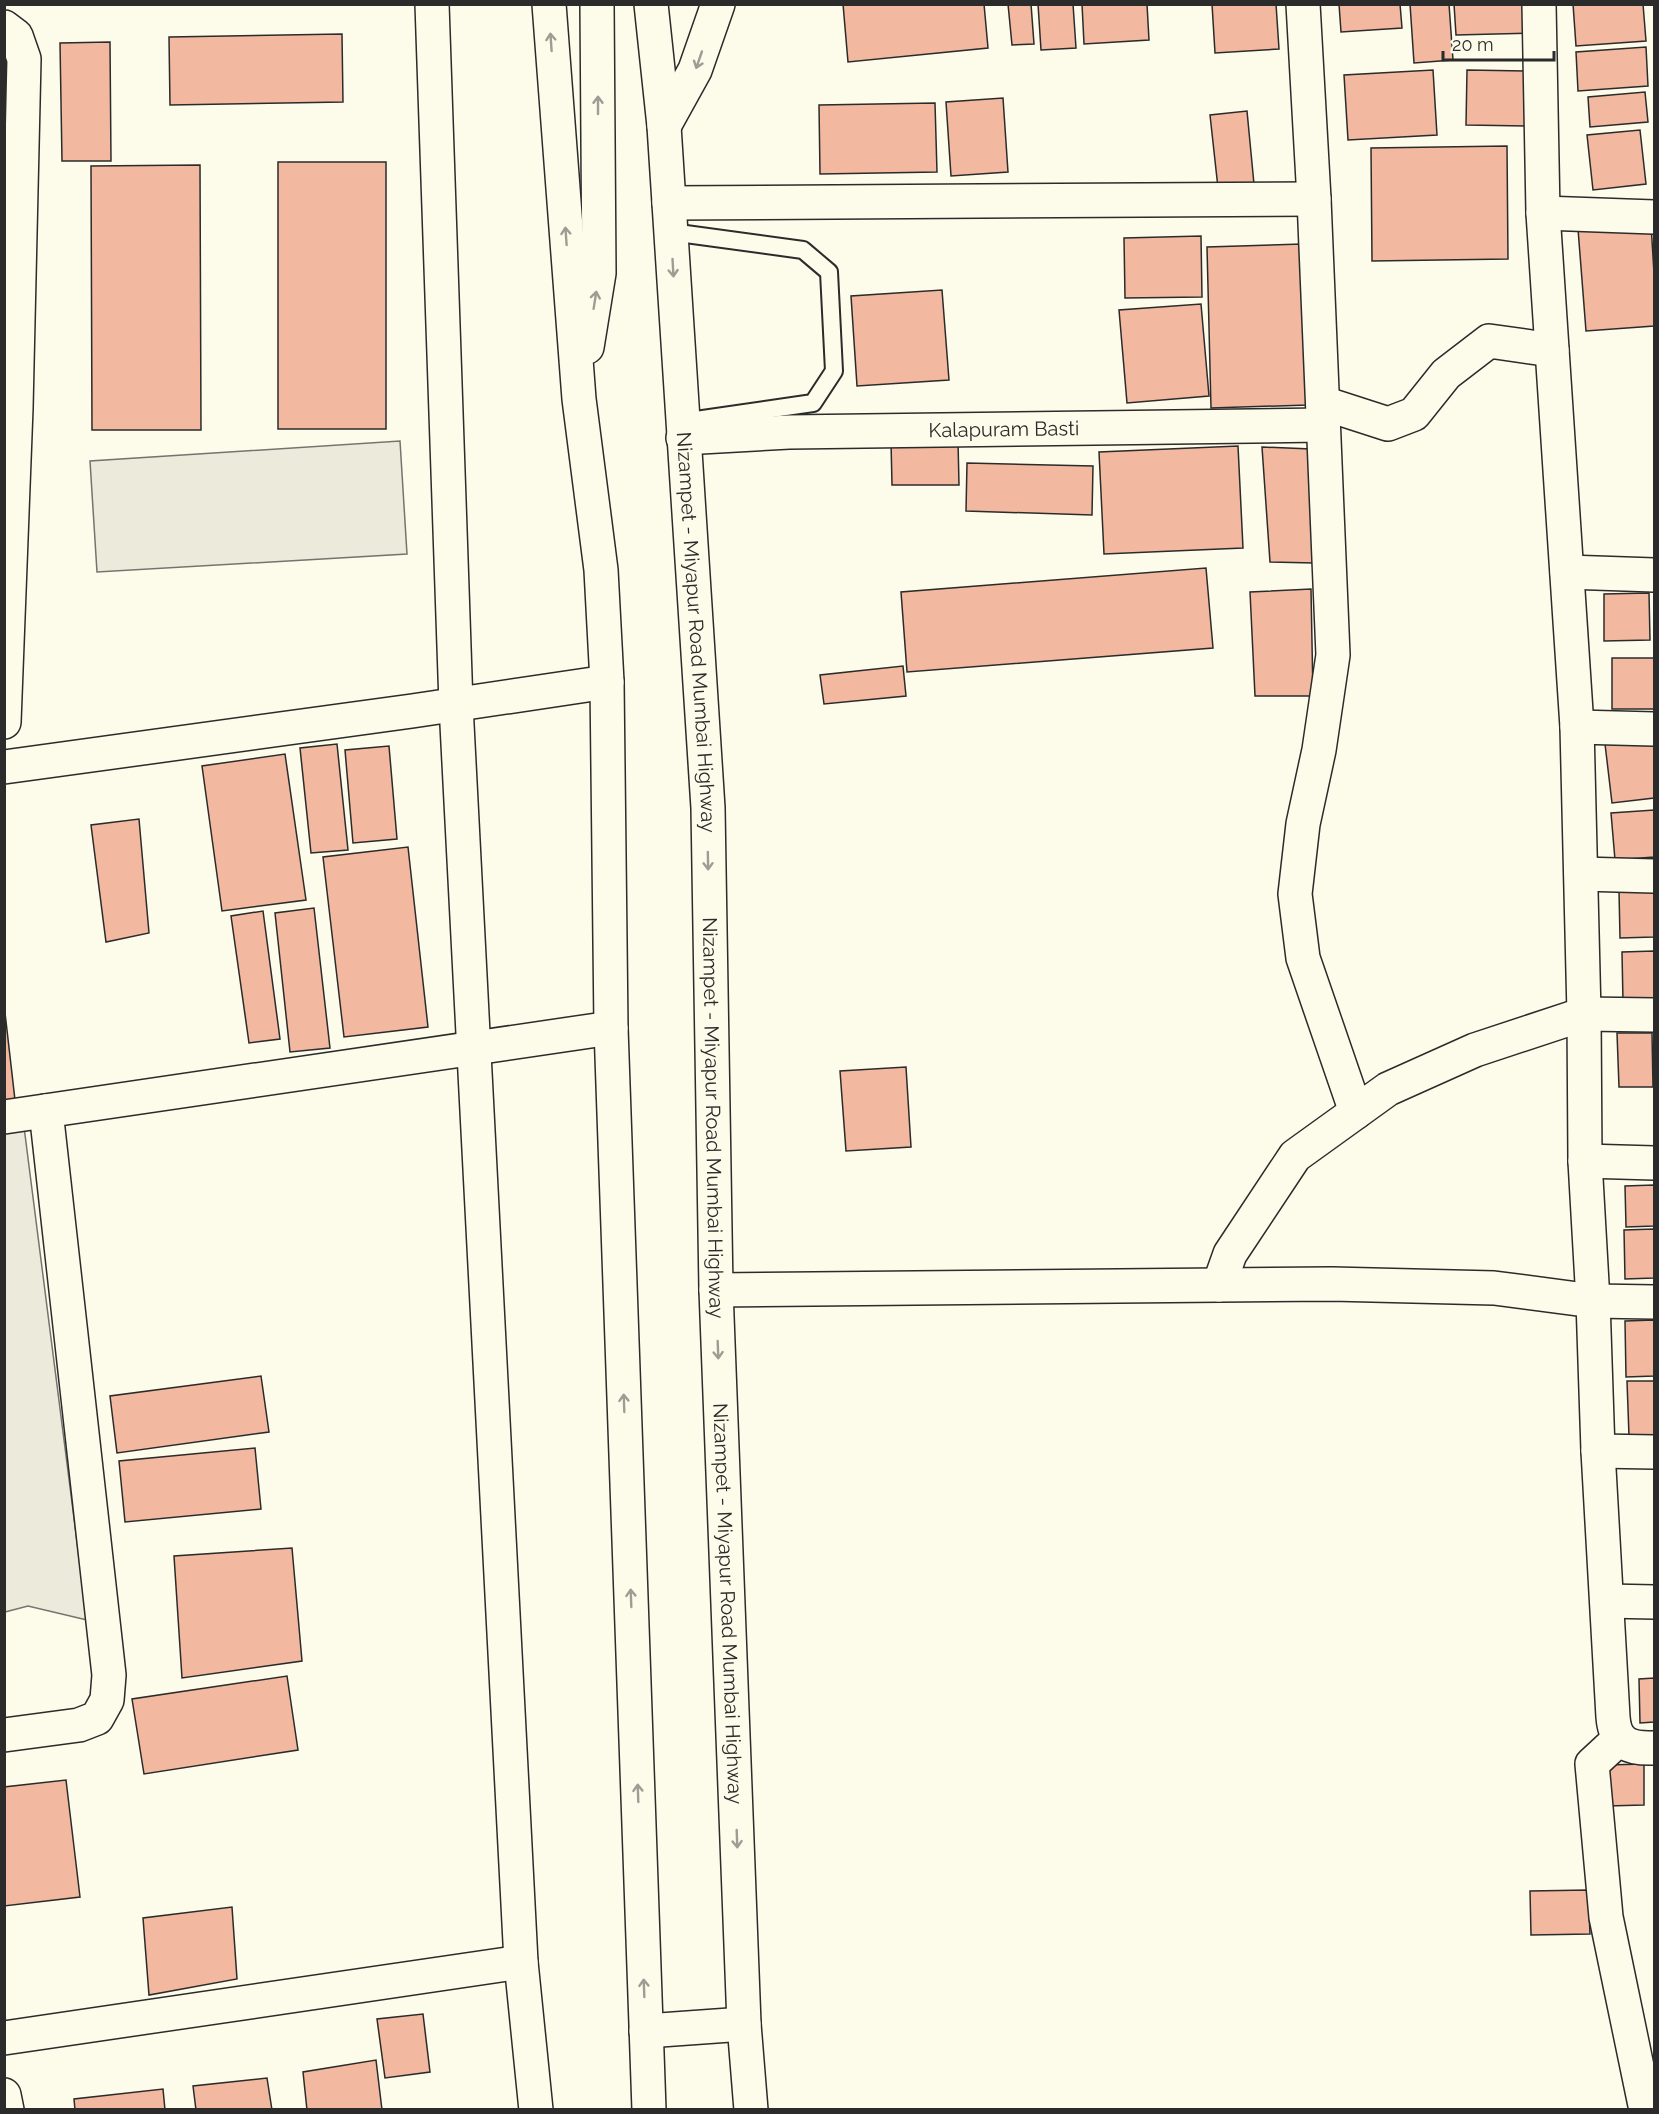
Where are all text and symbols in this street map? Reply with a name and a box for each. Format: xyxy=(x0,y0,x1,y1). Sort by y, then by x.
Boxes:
scale bar xyxy=(1443,24,1554,62)
one-way arrow xyxy=(546,32,557,52)
text: 20 m xyxy=(1452,34,1494,55)
one-way arrow xyxy=(692,50,703,69)
one-way arrow xyxy=(592,96,604,116)
one-way arrow xyxy=(561,226,572,246)
one-way arrow xyxy=(668,258,679,278)
one-way arrow xyxy=(590,290,601,310)
street label: Kalapuram Basti xyxy=(928,416,1079,442)
street label: Nizampet - Miyapur Road Mumbai Highway xyxy=(672,431,720,833)
one-way arrow xyxy=(703,850,714,870)
street label: Nizampet - Miyapur Road Mumbai Highway xyxy=(698,917,729,1319)
one-way arrow xyxy=(713,1339,724,1359)
one-way arrow xyxy=(619,1394,630,1414)
street label: Nizampet - Miyapur Road Mumbai Highway xyxy=(708,1402,748,1805)
one-way arrow xyxy=(626,1589,637,1609)
one-way arrow xyxy=(632,1784,644,1804)
one-way arrow xyxy=(731,1828,742,1848)
one-way arrow xyxy=(639,1979,650,1999)

